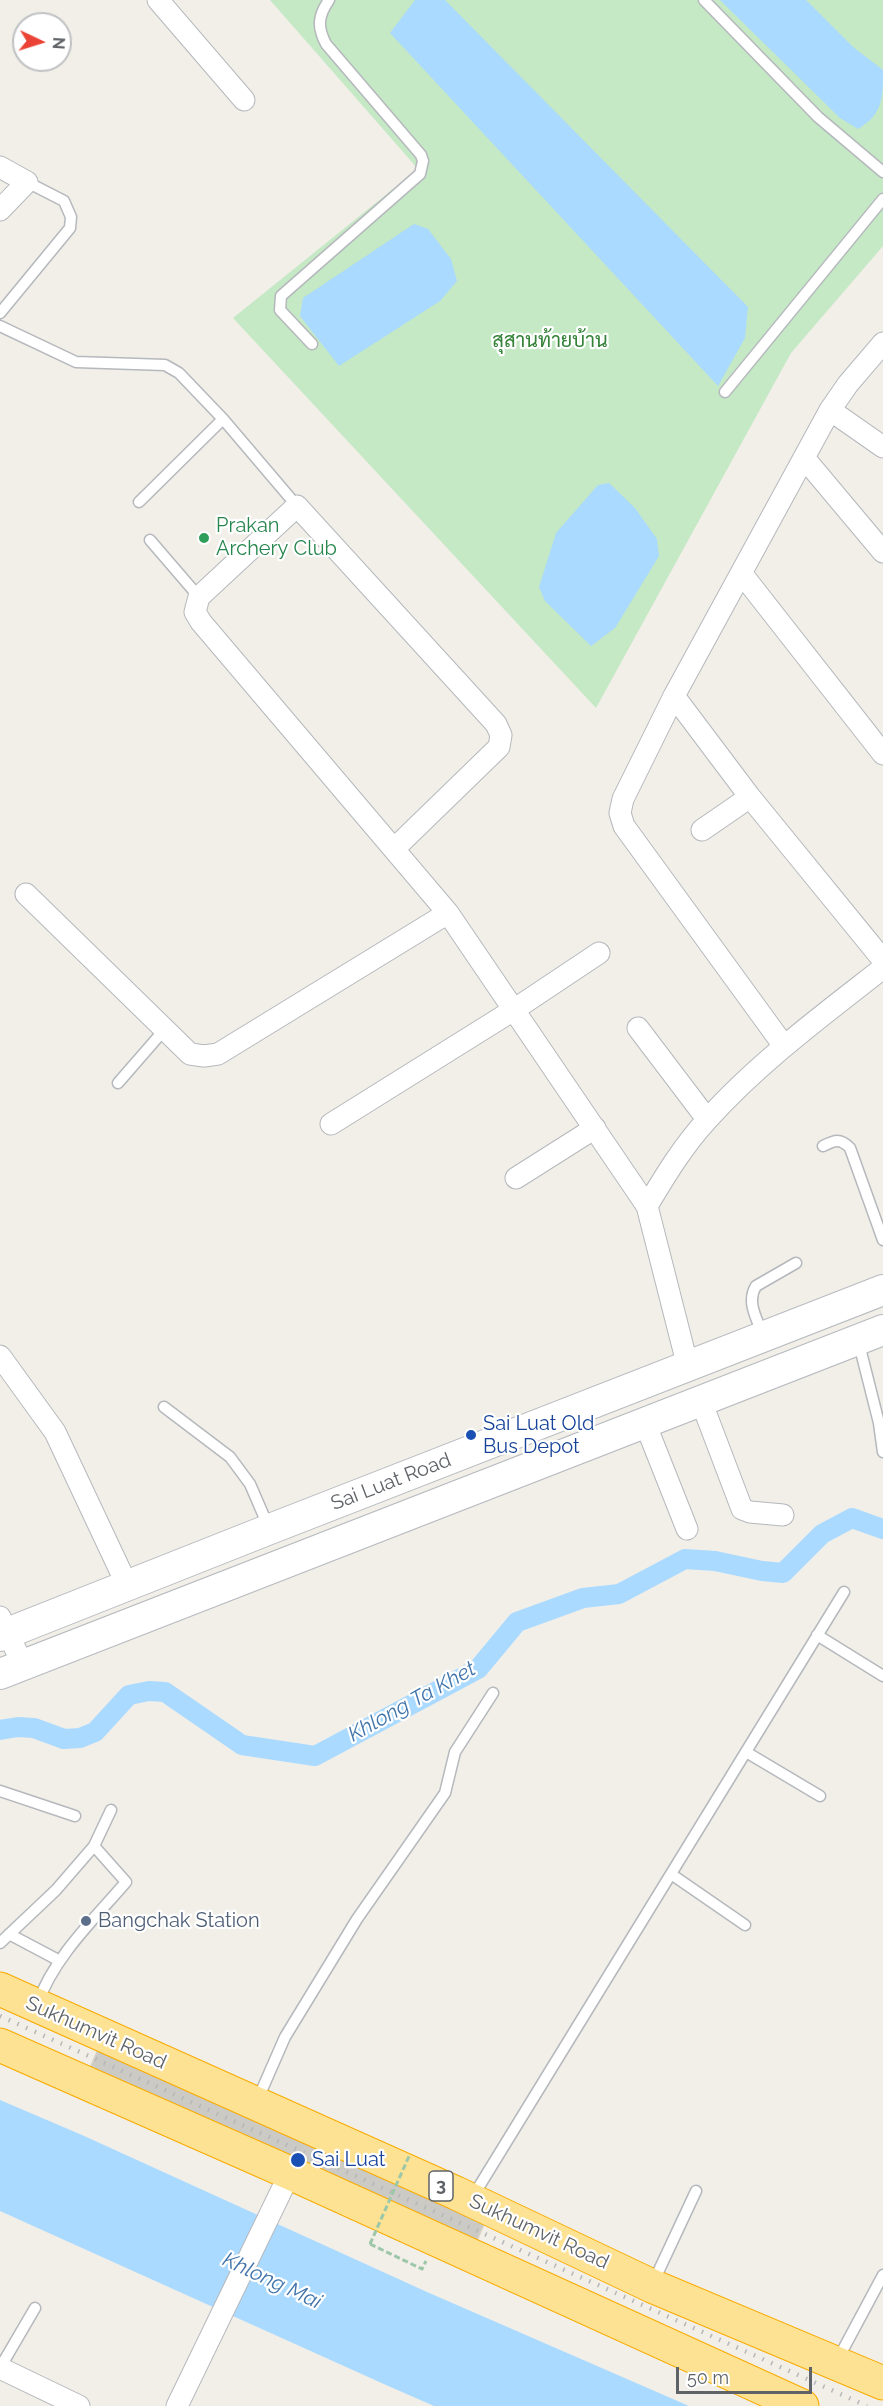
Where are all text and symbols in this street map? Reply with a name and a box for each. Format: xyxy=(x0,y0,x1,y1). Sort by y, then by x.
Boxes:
north arrow xyxy=(12,12,72,72)
text: N xyxy=(49,36,68,50)
park label: สุสานท้ายบ้าน xyxy=(492,329,608,353)
place label: Prakan Archery Club xyxy=(216,514,337,561)
marker: Prakan Archery Club xyxy=(197,531,211,545)
place label: Sai Luat Old Bus Depot xyxy=(483,1412,595,1459)
marker: Sai Luat Old Bus Depot xyxy=(464,1428,478,1442)
street label: Sai Luat Road xyxy=(328,1448,454,1516)
water label: Khlong Ta Khet xyxy=(344,1657,480,1747)
place label: Bangchak Station xyxy=(98,1909,260,1933)
marker: Bangchak Station xyxy=(79,1914,93,1928)
street label: Sukhumvit Road xyxy=(22,1991,170,2075)
place label: Sai Luat xyxy=(312,2148,386,2172)
marker: Sai Luat xyxy=(289,2151,307,2169)
road number: 3 xyxy=(429,2171,453,2201)
street label: Sukhumvit Road xyxy=(465,2189,613,2275)
water label: Khlong Mai xyxy=(219,2247,325,2315)
scale bar xyxy=(679,2355,816,2393)
text: 50 m xyxy=(687,2367,729,2388)

